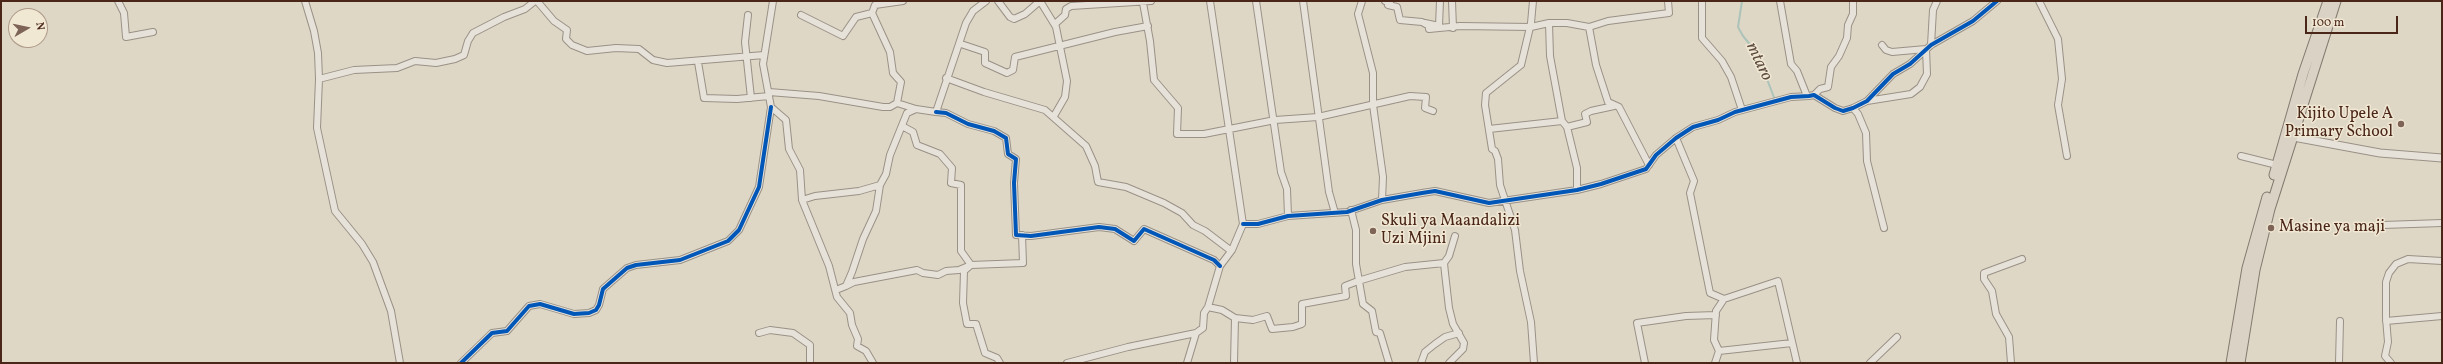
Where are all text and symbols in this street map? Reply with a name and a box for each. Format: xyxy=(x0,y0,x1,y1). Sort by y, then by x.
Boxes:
north arrow xyxy=(8,8,48,48)
scale bar xyxy=(2307,8,2400,34)
text: 100 m xyxy=(2312,15,2344,31)
text: N xyxy=(31,21,47,31)
water label: mtaro xyxy=(1740,39,1776,85)
place label: Kijito Upele A Primary School xyxy=(2285,105,2393,143)
marker: Kijito Upele A Primary School xyxy=(2396,119,2406,129)
place label: Skuli ya Maandalizi Uzi Mjini xyxy=(1381,212,1520,250)
place label: Masine ya maji xyxy=(2279,218,2385,238)
marker: Masine ya maji xyxy=(2266,223,2276,233)
marker: Skuli ya Maandalizi Uzi Mjini xyxy=(1368,226,1378,236)

